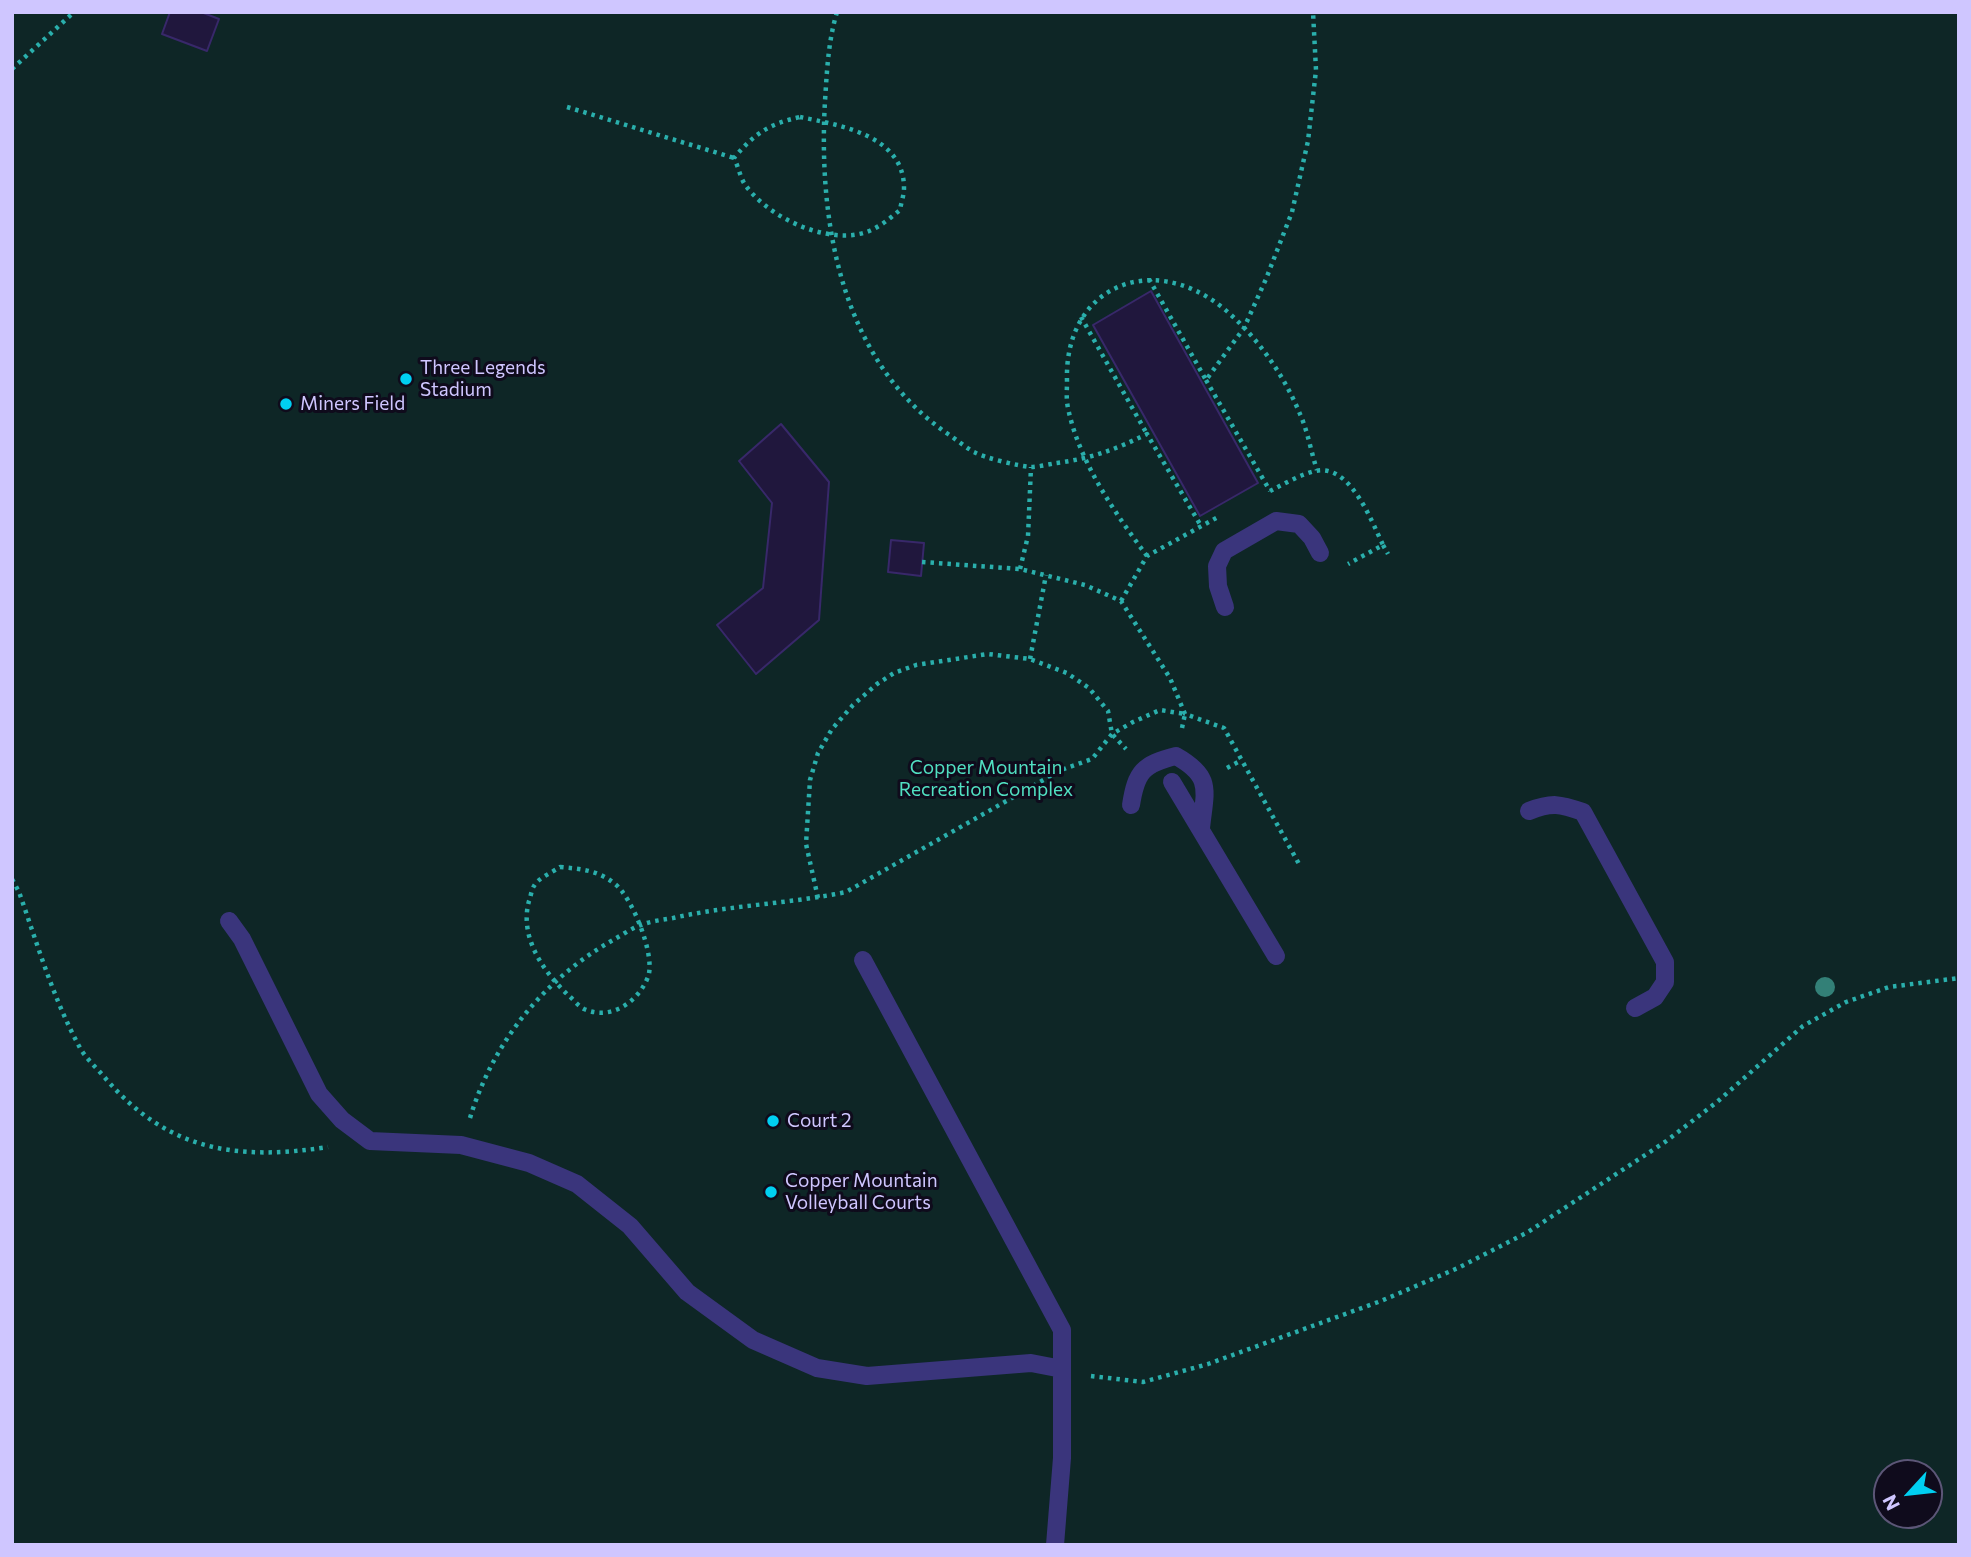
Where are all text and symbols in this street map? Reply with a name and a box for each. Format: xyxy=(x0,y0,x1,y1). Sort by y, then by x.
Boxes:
place label: Three Legends Stadium xyxy=(420,357,546,401)
marker: Three Legends Stadium xyxy=(398,371,414,387)
place label: Miners Field xyxy=(300,393,405,415)
marker: Miners Field xyxy=(278,396,294,412)
park label: Copper Mountain Recreation Complex xyxy=(899,757,1073,801)
place label: Court 2 xyxy=(787,1110,852,1132)
marker: Court 2 xyxy=(765,1113,781,1129)
place label: Copper Mountain Volleyball Courts xyxy=(785,1170,938,1214)
marker: Copper Mountain Volleyball Courts xyxy=(763,1184,779,1200)
north arrow xyxy=(1873,1459,1943,1529)
text: N xyxy=(1877,1491,1904,1514)

